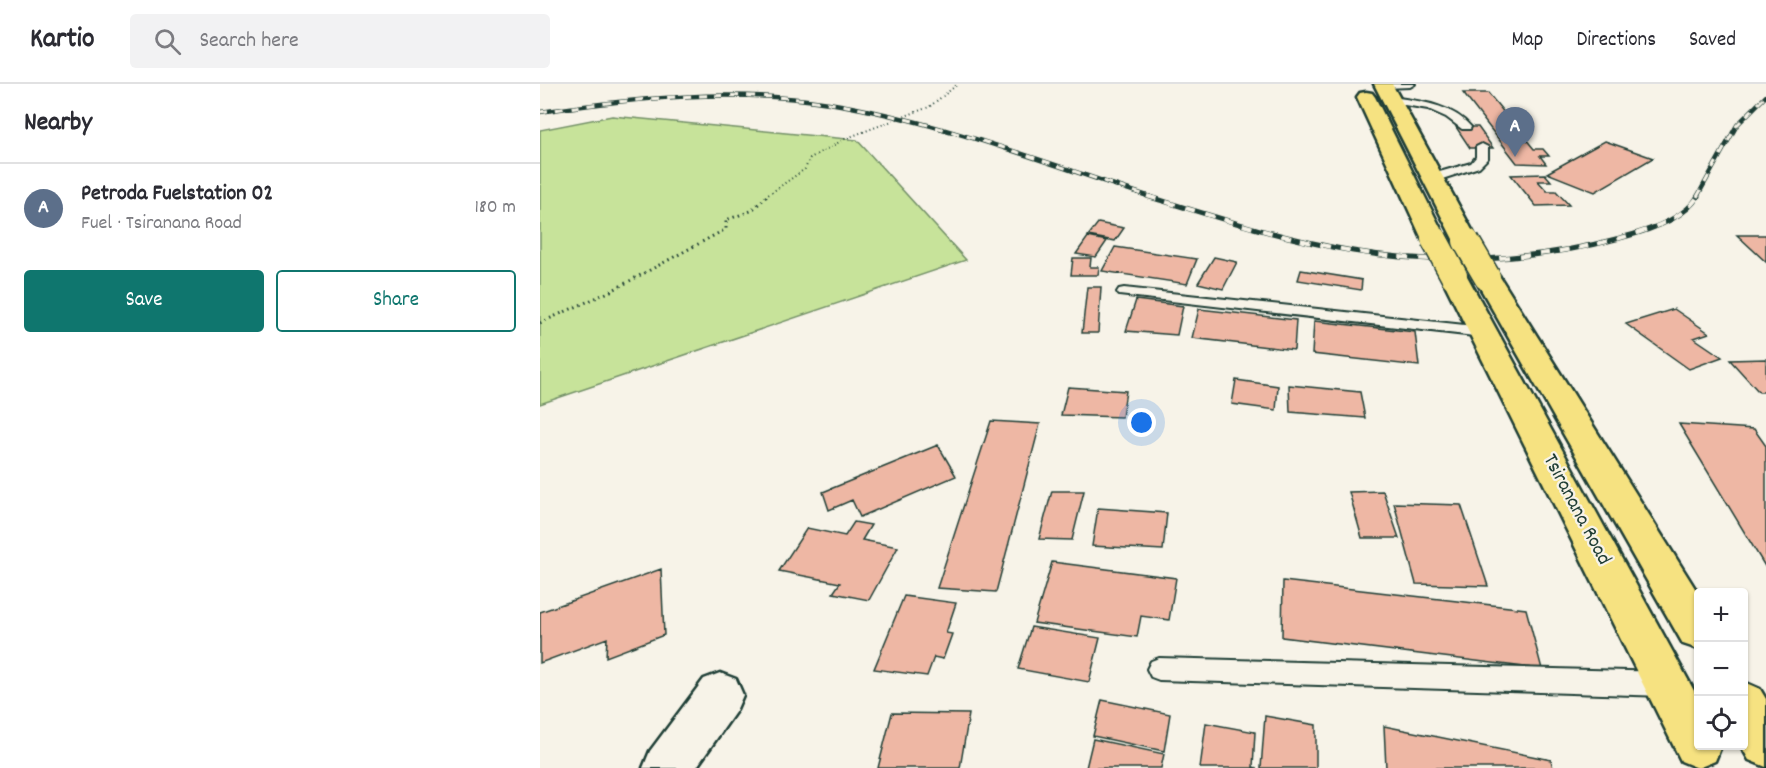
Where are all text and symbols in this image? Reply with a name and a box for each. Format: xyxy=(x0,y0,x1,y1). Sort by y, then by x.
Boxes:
search box xyxy=(130,14,550,68)
text: Kartio xyxy=(30,21,94,61)
icon: search xyxy=(151,25,184,58)
text: Search here xyxy=(199,26,299,57)
text: Map xyxy=(1512,26,1543,56)
text: Directions xyxy=(1576,26,1656,56)
text: Saved xyxy=(1689,26,1736,56)
text: Nearby xyxy=(24,105,92,142)
pin: A xyxy=(1496,107,1534,157)
text: Petroda Fuelstation 02 xyxy=(81,179,273,210)
text: A xyxy=(38,194,49,222)
text: 180 m xyxy=(474,194,516,222)
text: Fuel · Tsiranana Road xyxy=(81,210,242,238)
button: Save xyxy=(24,270,264,332)
button: Share xyxy=(276,270,516,332)
your location xyxy=(1127,408,1156,437)
street label: Tsiranana Road xyxy=(1534,449,1618,571)
map controls xyxy=(1694,588,1748,750)
button: + xyxy=(1694,588,1748,642)
button: − xyxy=(1694,642,1748,696)
button: locate xyxy=(1694,696,1748,750)

